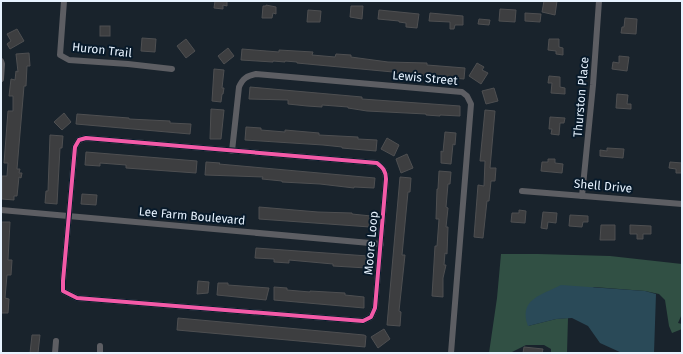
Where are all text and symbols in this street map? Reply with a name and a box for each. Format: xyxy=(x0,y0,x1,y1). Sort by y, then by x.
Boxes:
street label: Huron Trail xyxy=(71,40,133,60)
street label: Thurston Place xyxy=(571,56,591,138)
street label: Lewis Street xyxy=(392,68,459,88)
street label: Shell Drive xyxy=(573,176,633,196)
street label: Lee Farm Boulevard xyxy=(138,204,246,228)
street label: Moore Loop xyxy=(361,210,381,276)

